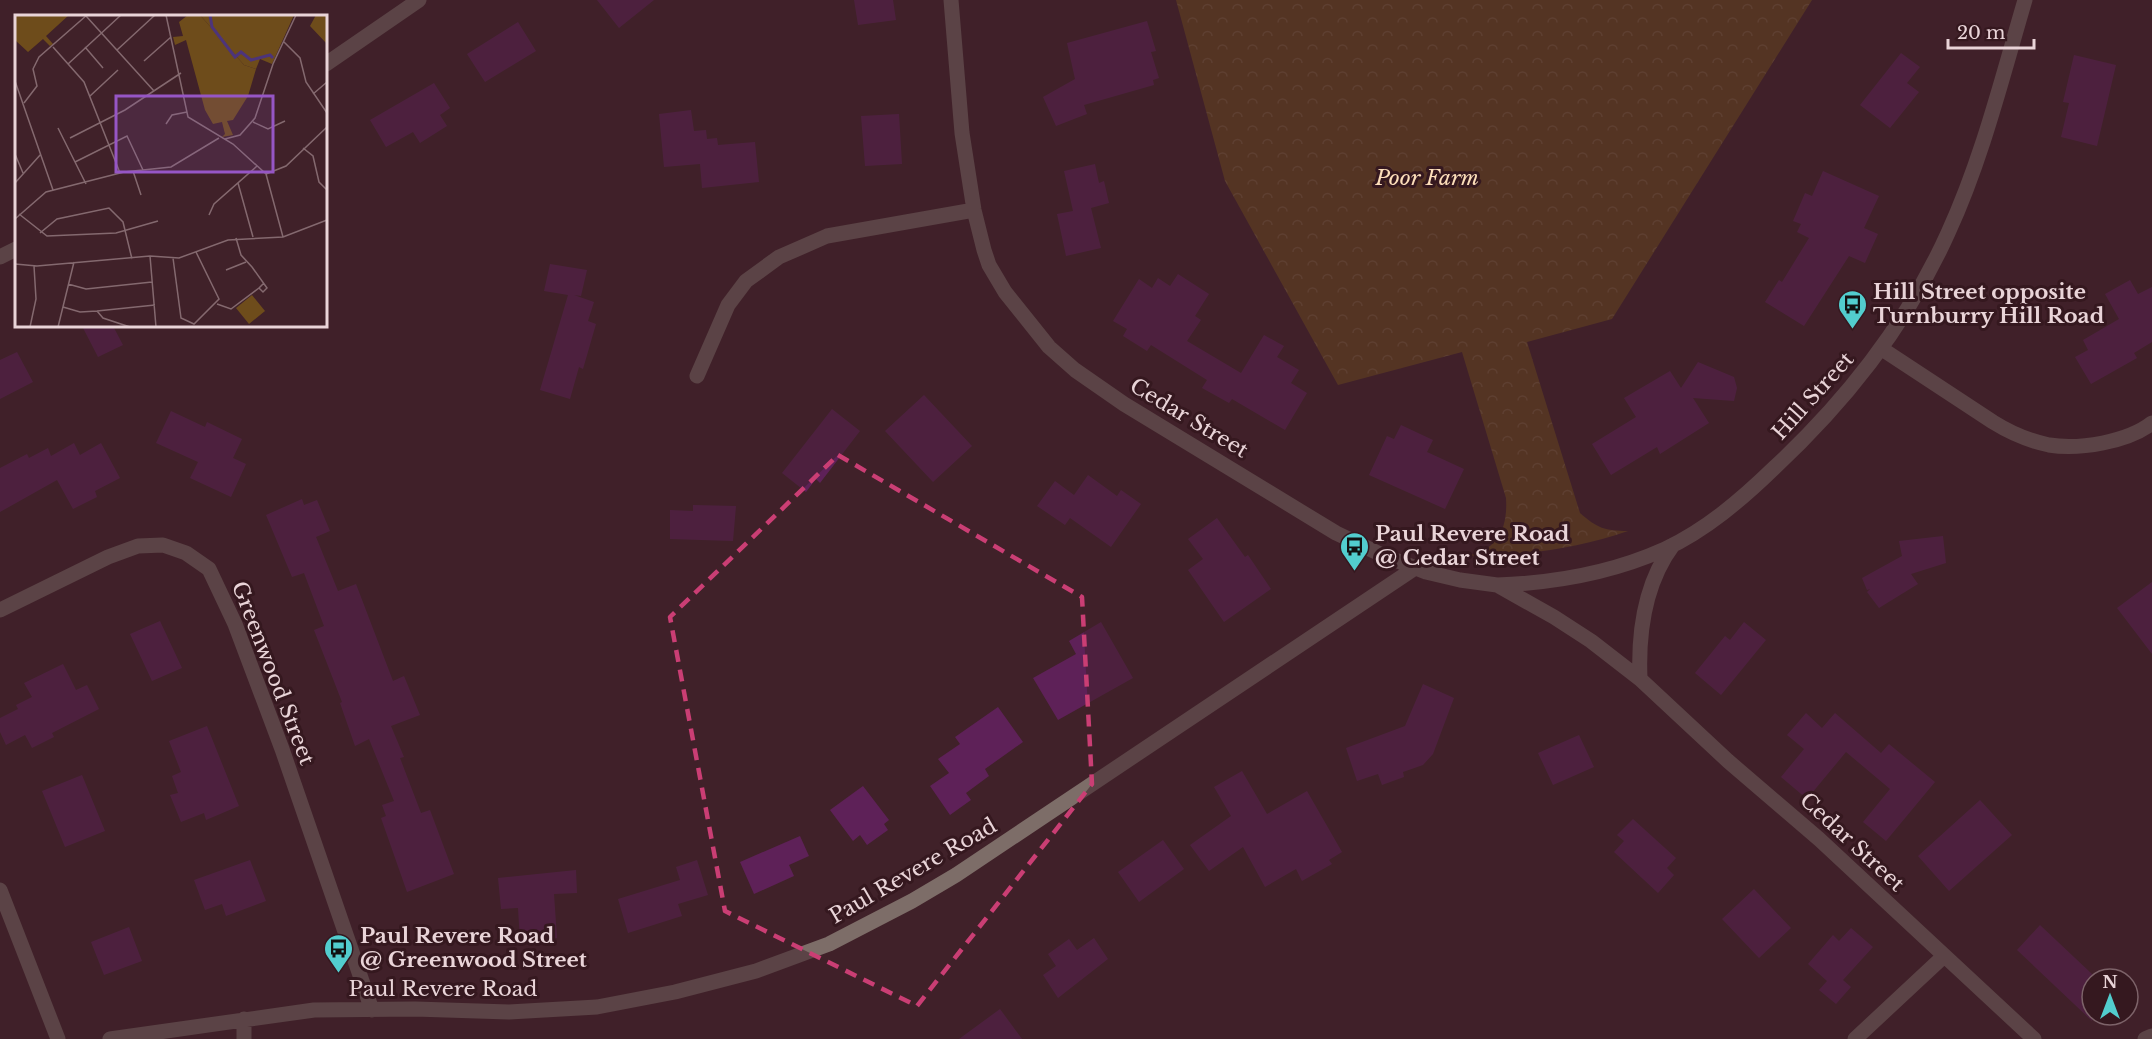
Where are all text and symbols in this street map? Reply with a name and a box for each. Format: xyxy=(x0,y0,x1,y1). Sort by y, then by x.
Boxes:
scale bar xyxy=(1948,12,2034,50)
inset map xyxy=(15,15,327,327)
text: 20 m xyxy=(1957,22,2005,44)
park label: Poor Farm xyxy=(1374,165,1479,191)
place label: Hill Street opposite Turnburry Hill Road xyxy=(1873,279,2105,329)
bus stop icon: Hill Street opposite Turnburry Hill Road xyxy=(1836,288,1868,330)
street label: Hill Street xyxy=(1767,347,1859,445)
street label: Cedar Street xyxy=(1125,373,1253,464)
place label: Paul Revere Road @ Cedar Street xyxy=(1375,521,1570,571)
bus stop icon: Paul Revere Road @ Cedar Street xyxy=(1338,530,1370,572)
street label: Greenwood Street xyxy=(226,578,320,769)
street label: Cedar Street xyxy=(1794,787,1910,897)
street label: Paul Revere Road xyxy=(825,812,1001,930)
place label: Paul Revere Road @ Greenwood Street xyxy=(360,923,587,973)
bus stop icon: Paul Revere Road @ Greenwood Street xyxy=(323,932,355,974)
north arrow xyxy=(2080,967,2140,1027)
text: N xyxy=(2102,972,2118,992)
street label: Paul Revere Road xyxy=(349,976,538,1002)

